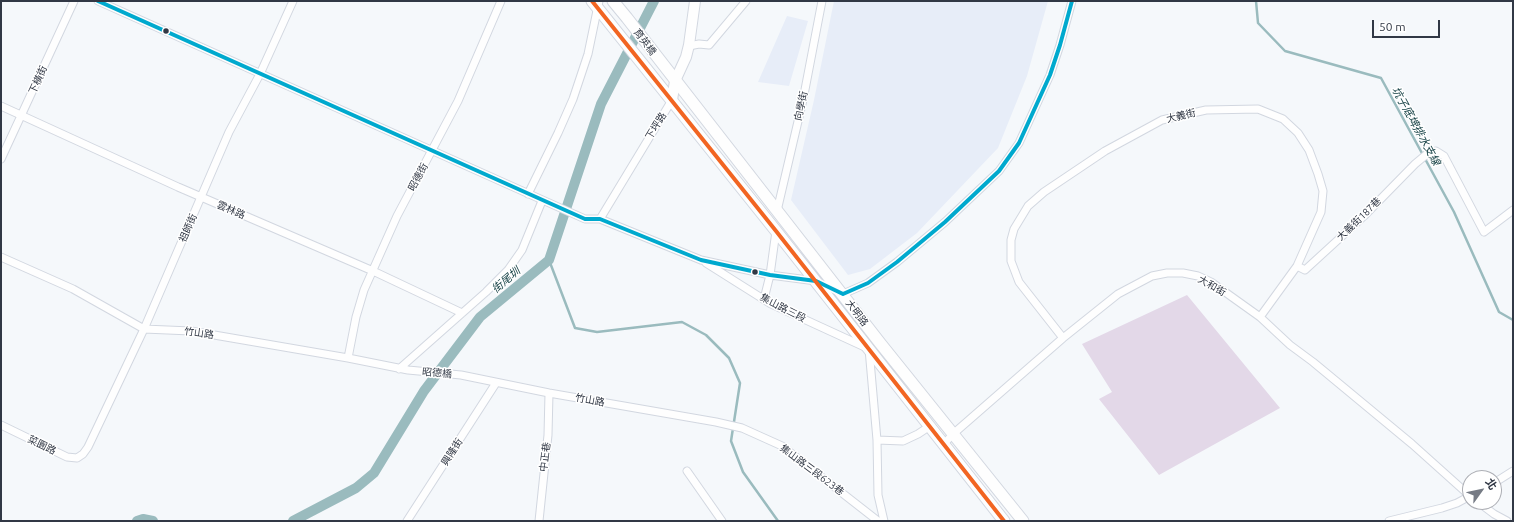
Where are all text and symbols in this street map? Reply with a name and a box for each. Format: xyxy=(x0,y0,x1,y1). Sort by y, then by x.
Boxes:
scale bar xyxy=(1374,12,1442,38)
text: 50 m xyxy=(1379,20,1406,33)
unlabelled marker xyxy=(161,26,171,36)
street label: 育英橋 xyxy=(631,26,659,58)
street label: 下橫街 xyxy=(26,64,50,96)
water label: 坑子底埤排水支線 xyxy=(1389,84,1443,168)
street label: 向學街 xyxy=(792,90,810,122)
street label: 大義街 xyxy=(1165,107,1197,125)
street label: 下坪路 xyxy=(643,110,669,142)
street label: 昭德街 xyxy=(405,161,431,193)
street label: 大義街187巷 xyxy=(1334,195,1384,243)
street label: 雲林路 xyxy=(215,199,247,221)
street label: 祖師街 xyxy=(176,212,200,244)
water label: 街尾圳 xyxy=(489,264,523,296)
unlabelled marker xyxy=(750,267,760,277)
street label: 大和街 xyxy=(1196,273,1228,299)
street label: 集山路三段 xyxy=(758,291,808,325)
street label: 大明路 xyxy=(843,297,871,329)
street label: 竹山路 xyxy=(183,325,215,341)
street label: 昭德橋 xyxy=(422,366,452,380)
street label: 竹山路 xyxy=(574,391,606,409)
street label: 菜園路 xyxy=(26,433,58,457)
street label: 興隆街 xyxy=(439,436,465,468)
street label: 中正巷 xyxy=(537,441,553,473)
street label: 集山路三段623巷 xyxy=(778,442,846,498)
north arrow xyxy=(1462,470,1502,510)
text: 北 xyxy=(1483,476,1499,492)

